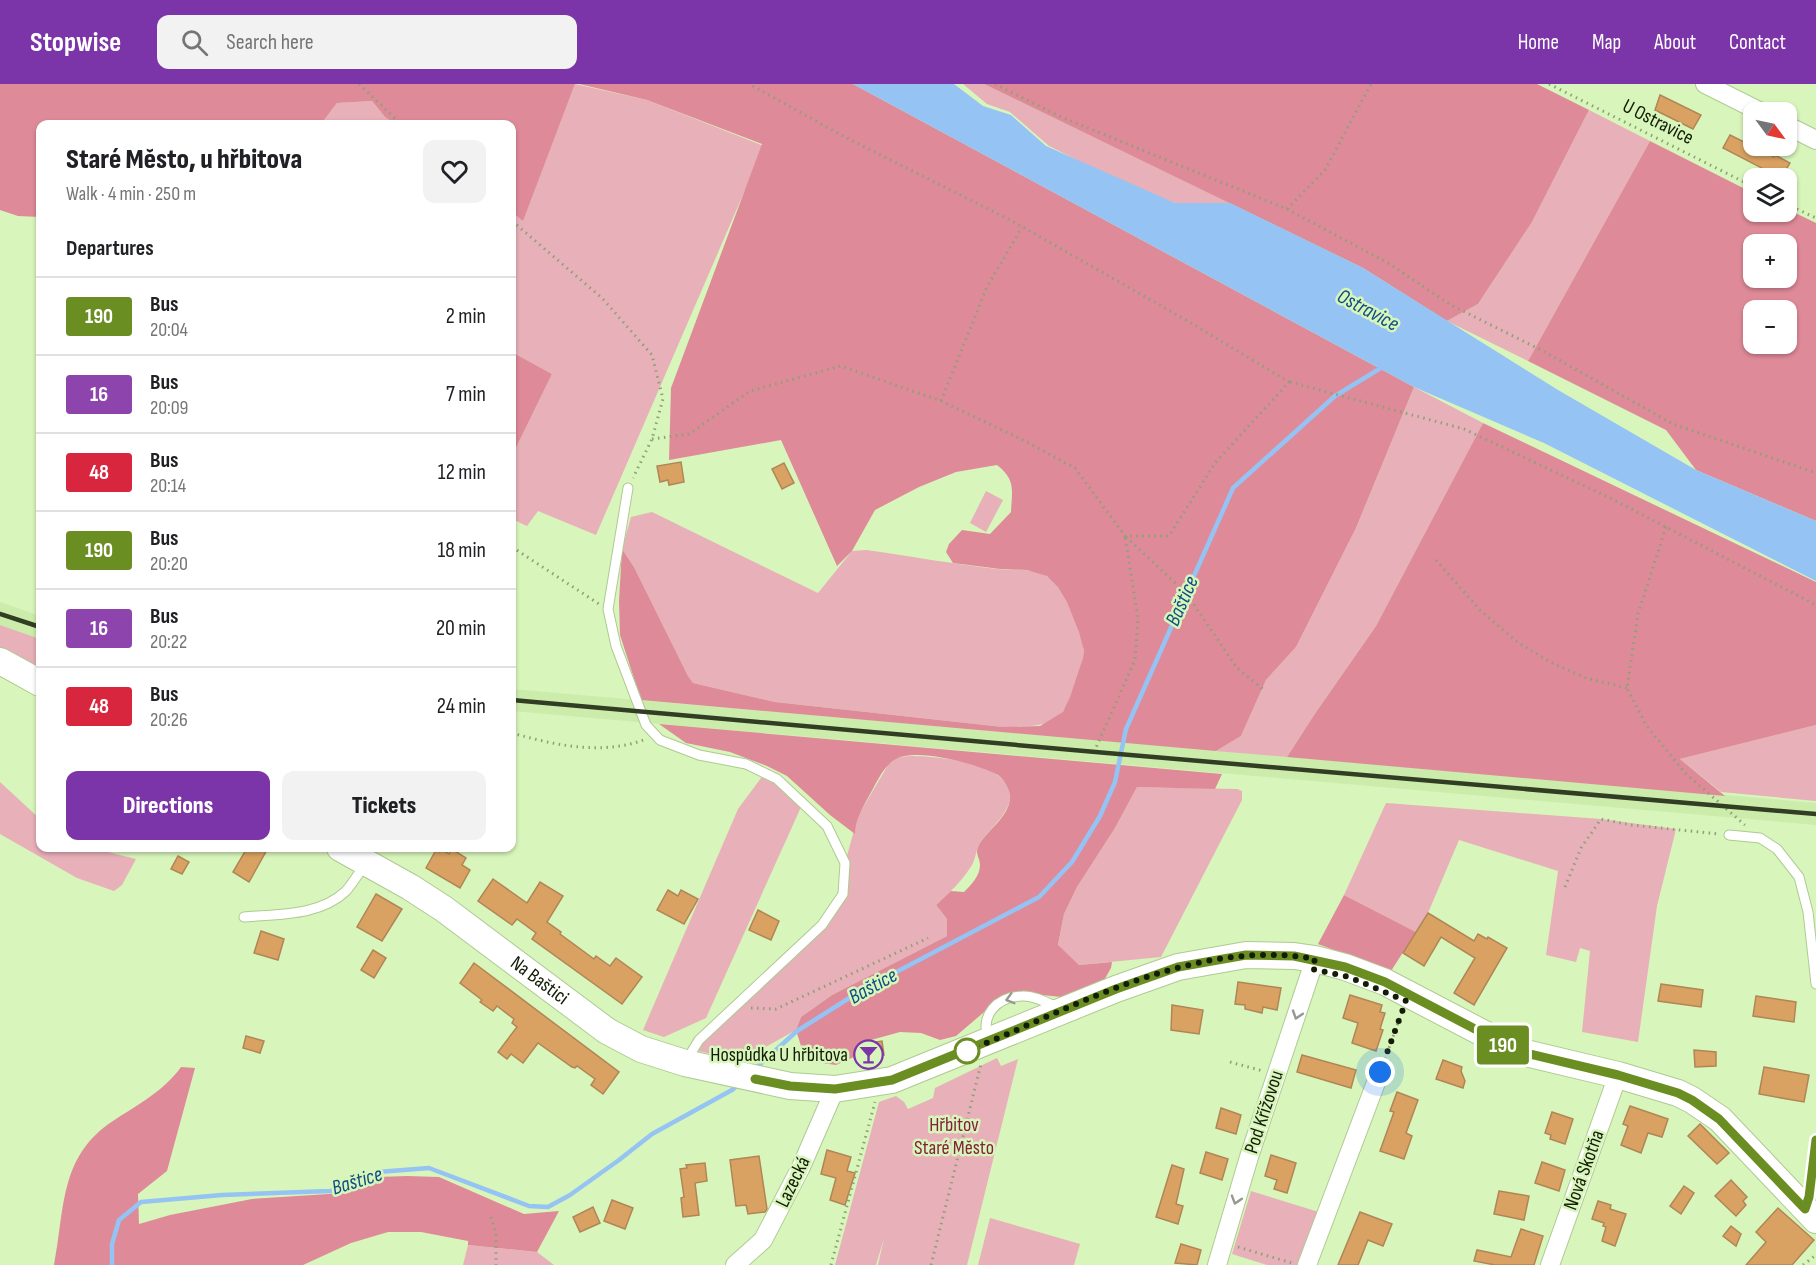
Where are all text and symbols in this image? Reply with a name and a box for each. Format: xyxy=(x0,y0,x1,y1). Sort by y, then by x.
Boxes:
search box xyxy=(157,15,577,69)
text: Stopwise xyxy=(30,26,121,59)
icon: search xyxy=(178,26,211,59)
text: Search here xyxy=(226,29,314,56)
text: Home xyxy=(1518,30,1559,55)
text: Map xyxy=(1592,30,1621,55)
text: About xyxy=(1654,30,1696,55)
text: Contact xyxy=(1729,30,1786,55)
street label: U Ostravice xyxy=(1618,94,1698,150)
north arrow xyxy=(1743,102,1797,156)
map controls xyxy=(1743,102,1797,354)
button: heart xyxy=(423,140,486,203)
text: Staré Město, u hřbitova xyxy=(66,143,302,176)
button: layers xyxy=(1743,168,1797,222)
text: Walk · 4 min · 250 m xyxy=(66,182,196,206)
button: + xyxy=(1743,234,1797,288)
text: Departures xyxy=(66,235,154,262)
water label: Ostravice xyxy=(1333,283,1403,337)
text: Bus xyxy=(150,291,179,318)
button: − xyxy=(1743,300,1797,354)
text: 2 min xyxy=(446,303,486,330)
text: 190 xyxy=(85,304,113,329)
text: 20:04 xyxy=(150,318,188,342)
text: Bus xyxy=(150,369,179,396)
text: 7 min xyxy=(446,381,486,408)
text: 16 xyxy=(90,382,108,407)
text: 20:09 xyxy=(150,396,188,420)
text: Bus xyxy=(150,447,179,474)
text: 12 min xyxy=(438,459,486,486)
text: 48 xyxy=(89,460,109,485)
text: 20:14 xyxy=(150,474,186,498)
text: Bus xyxy=(150,525,179,552)
text: 18 min xyxy=(438,537,486,564)
text: 190 xyxy=(85,538,113,563)
text: 20:20 xyxy=(150,552,188,576)
water label: Baštice xyxy=(1160,572,1204,630)
text: Bus xyxy=(150,603,179,630)
text: 20 min xyxy=(436,615,486,642)
text: 16 xyxy=(90,616,108,641)
text: 20:22 xyxy=(150,630,187,654)
text: Bus xyxy=(150,681,179,708)
text: 24 min xyxy=(437,693,486,720)
text: 48 xyxy=(89,694,109,719)
text: 20:26 xyxy=(150,708,188,732)
button: Directions xyxy=(66,771,270,840)
button: Tickets xyxy=(282,771,486,840)
street label: Na Baštici xyxy=(506,951,573,1010)
water label: Baštice xyxy=(844,963,902,1009)
one-way arrow xyxy=(1005,992,1016,1004)
one-way arrow xyxy=(1291,1009,1304,1020)
line badge: 190 xyxy=(1468,1026,1538,1064)
text: 190 xyxy=(1489,1033,1517,1058)
unlabelled marker xyxy=(954,1038,980,1064)
bar icon: Hospůdka U hřbitova xyxy=(853,1039,885,1071)
place label: Hospůdka U hřbitova xyxy=(710,1043,848,1067)
your location xyxy=(1365,1057,1395,1087)
street label: Pod Křížovou xyxy=(1239,1067,1289,1157)
park label: Hřbitov Staré Město xyxy=(914,1113,994,1160)
street label: Nová Skotňa xyxy=(1558,1127,1610,1213)
street label: Lazecká xyxy=(771,1153,815,1211)
water label: Baštice xyxy=(329,1162,385,1200)
one-way arrow xyxy=(1231,1194,1243,1205)

